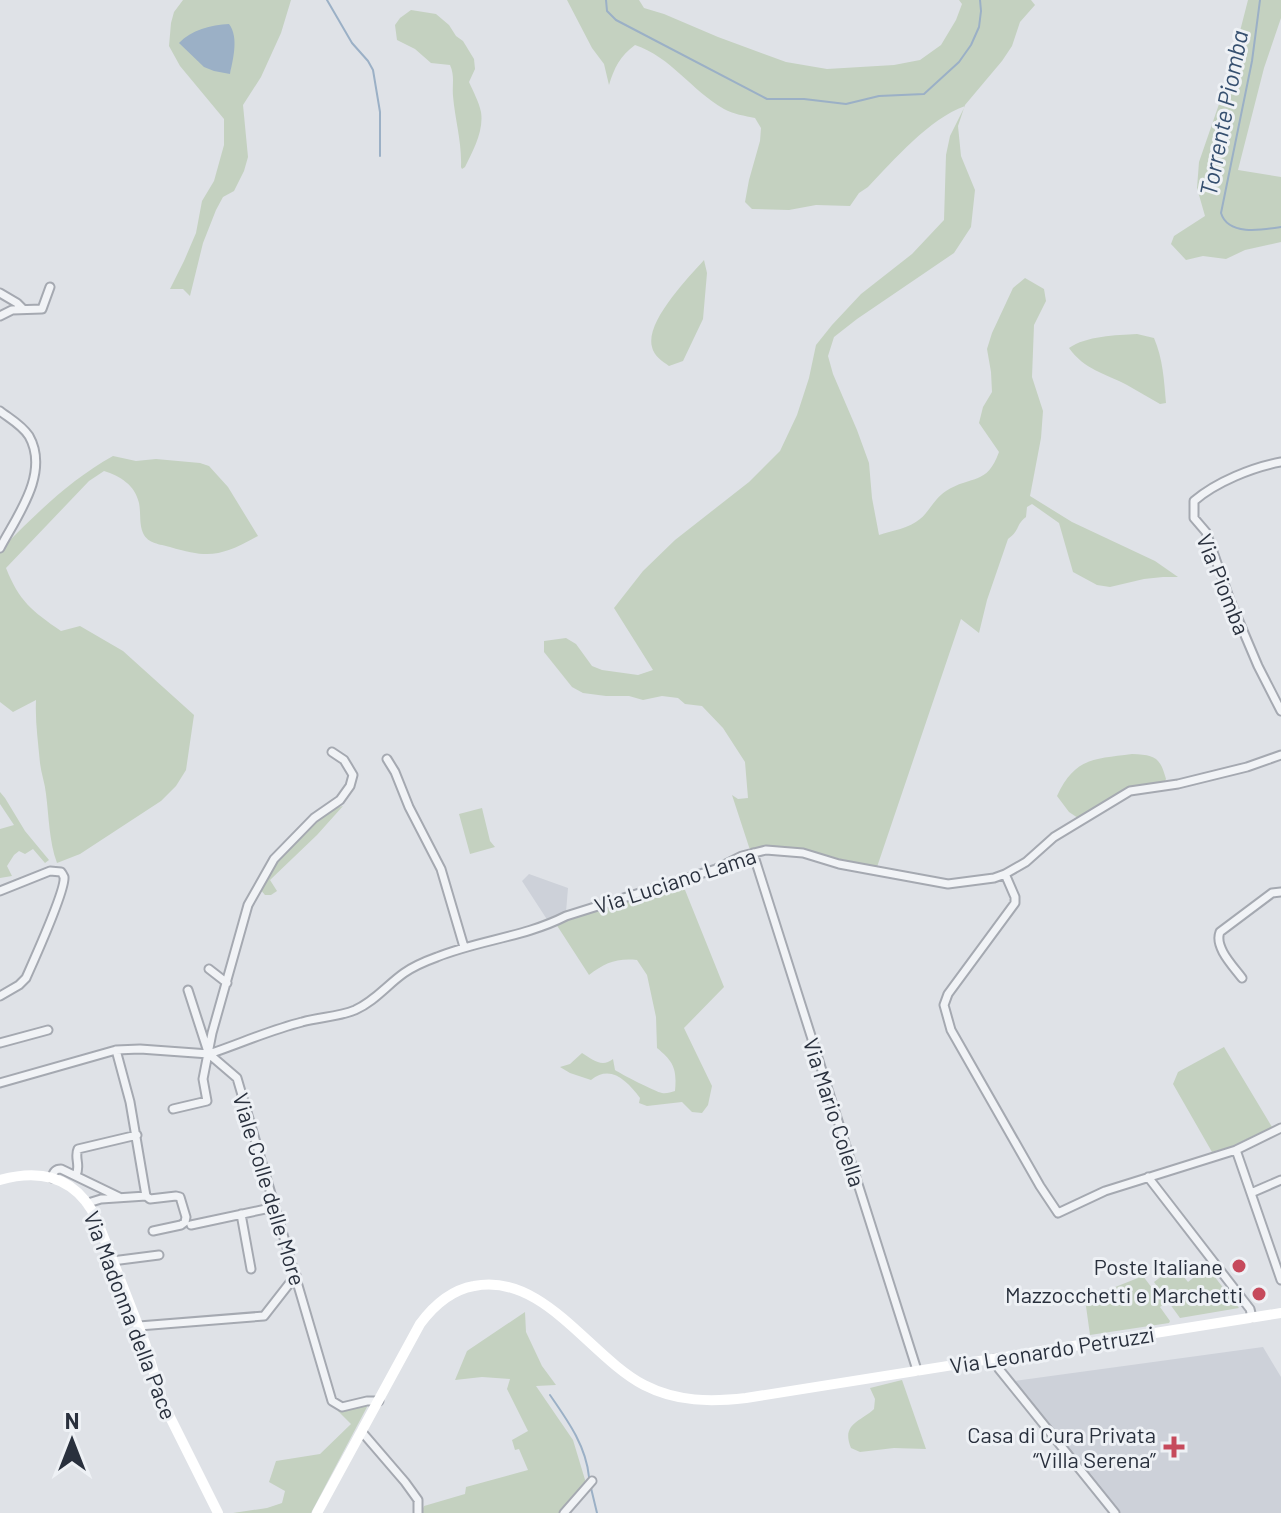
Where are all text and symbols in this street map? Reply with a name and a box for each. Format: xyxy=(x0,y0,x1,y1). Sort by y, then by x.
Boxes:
water label: Torrente Piomba xyxy=(1193,28,1253,198)
street label: Via Piomba xyxy=(1192,530,1256,638)
street label: Via Luciano Lama xyxy=(591,842,759,918)
street label: Via Mario Colella xyxy=(799,1034,871,1190)
street label: Viale Colle delle More xyxy=(228,1090,312,1288)
street label: Via Madonna della Pace xyxy=(79,1207,183,1423)
place label: Poste Italiane xyxy=(1094,1253,1223,1279)
marker: Poste Italiane xyxy=(1230,1257,1248,1275)
place label: Mazzocchetti e Marchetti xyxy=(1005,1281,1243,1307)
marker: Mazzocchetti e Marchetti xyxy=(1250,1285,1268,1303)
street label: Via Leonardo Petruzzi xyxy=(948,1320,1156,1378)
north arrow xyxy=(32,1401,112,1481)
text: N xyxy=(65,1407,79,1433)
place label: Casa di Cura Privata “Villa Serena” xyxy=(967,1421,1156,1472)
marker: Casa di Cura Privata “Villa Serena” xyxy=(1163,1436,1185,1458)

